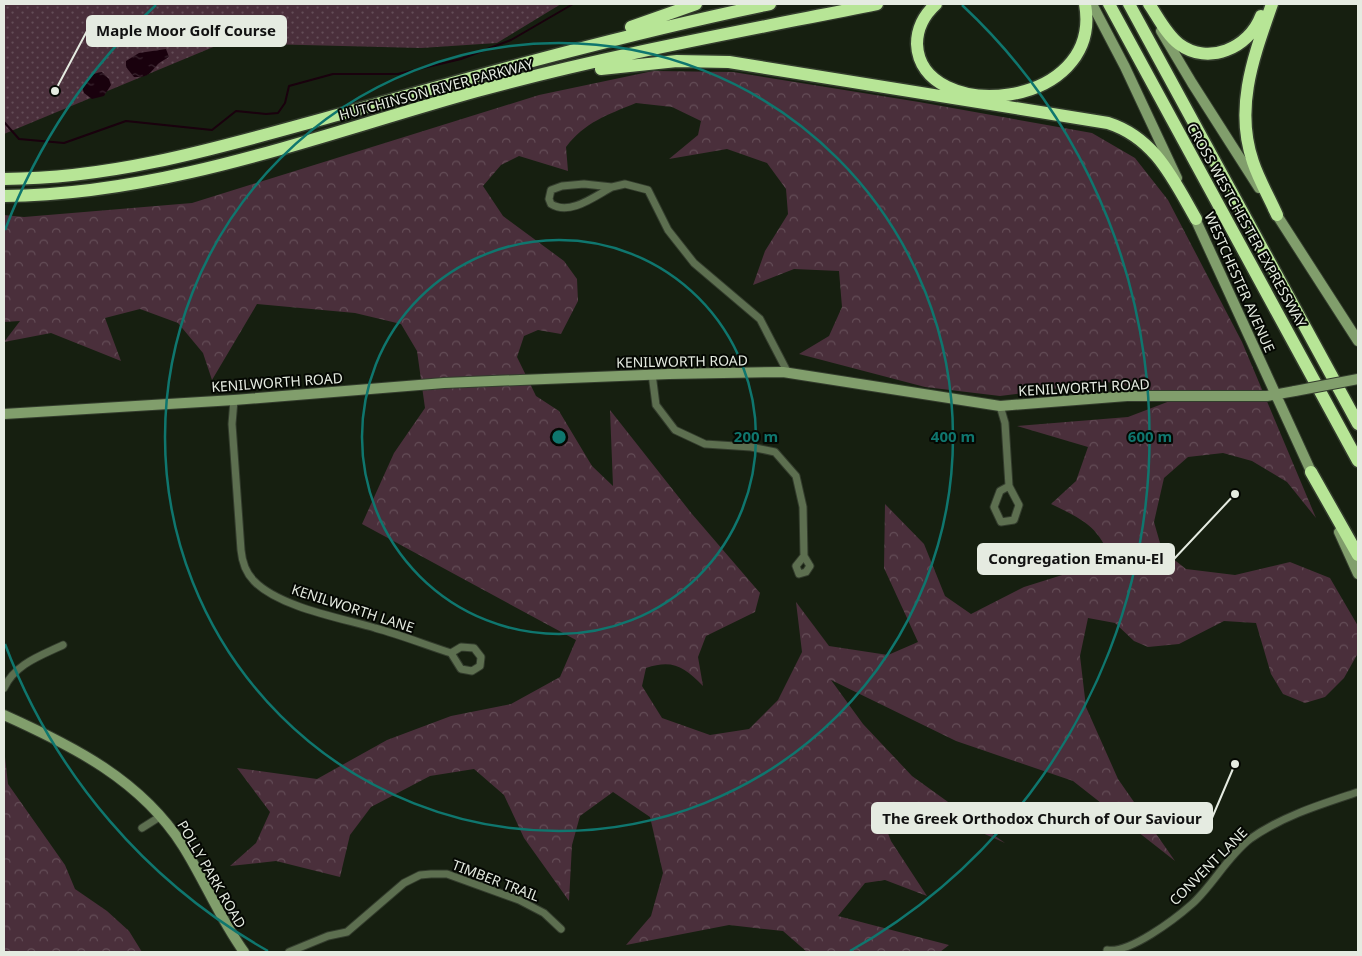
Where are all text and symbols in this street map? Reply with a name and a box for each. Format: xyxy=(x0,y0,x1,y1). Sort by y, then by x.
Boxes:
callout: Maple Moor Golf Course xyxy=(87,16,286,46)
text: Maple Moor Golf Course xyxy=(96,20,276,40)
street label: HUTCHINSON RIVER PARKWAY xyxy=(337,54,535,124)
street label: CROSS WESTCHESTER EXPRESSWAY xyxy=(1183,119,1311,331)
street label: WESTCHESTER AVENUE xyxy=(1200,209,1280,355)
street label: KENILWORTH ROAD xyxy=(616,350,748,372)
street label: KENILWORTH ROAD xyxy=(211,368,343,396)
street label: KENILWORTH ROAD xyxy=(1018,374,1150,400)
text: 200 m xyxy=(734,426,778,446)
text: 400 m xyxy=(931,426,975,446)
text: 600 m xyxy=(1128,426,1172,446)
centre of rings xyxy=(550,428,568,446)
callout: Congregation Emanu-El xyxy=(978,544,1174,574)
text: Congregation Emanu-El xyxy=(988,548,1164,568)
street label: KENILWORTH LANE xyxy=(289,579,417,637)
callout: The Greek Orthodox Church of Our Saviour xyxy=(872,803,1212,833)
text: The Greek Orthodox Church of Our Saviour xyxy=(882,808,1202,828)
street label: POLLY PARK ROAD xyxy=(173,817,251,931)
street label: CONVENT LANE xyxy=(1165,823,1251,909)
street label: TIMBER TRAIL xyxy=(450,855,542,905)

